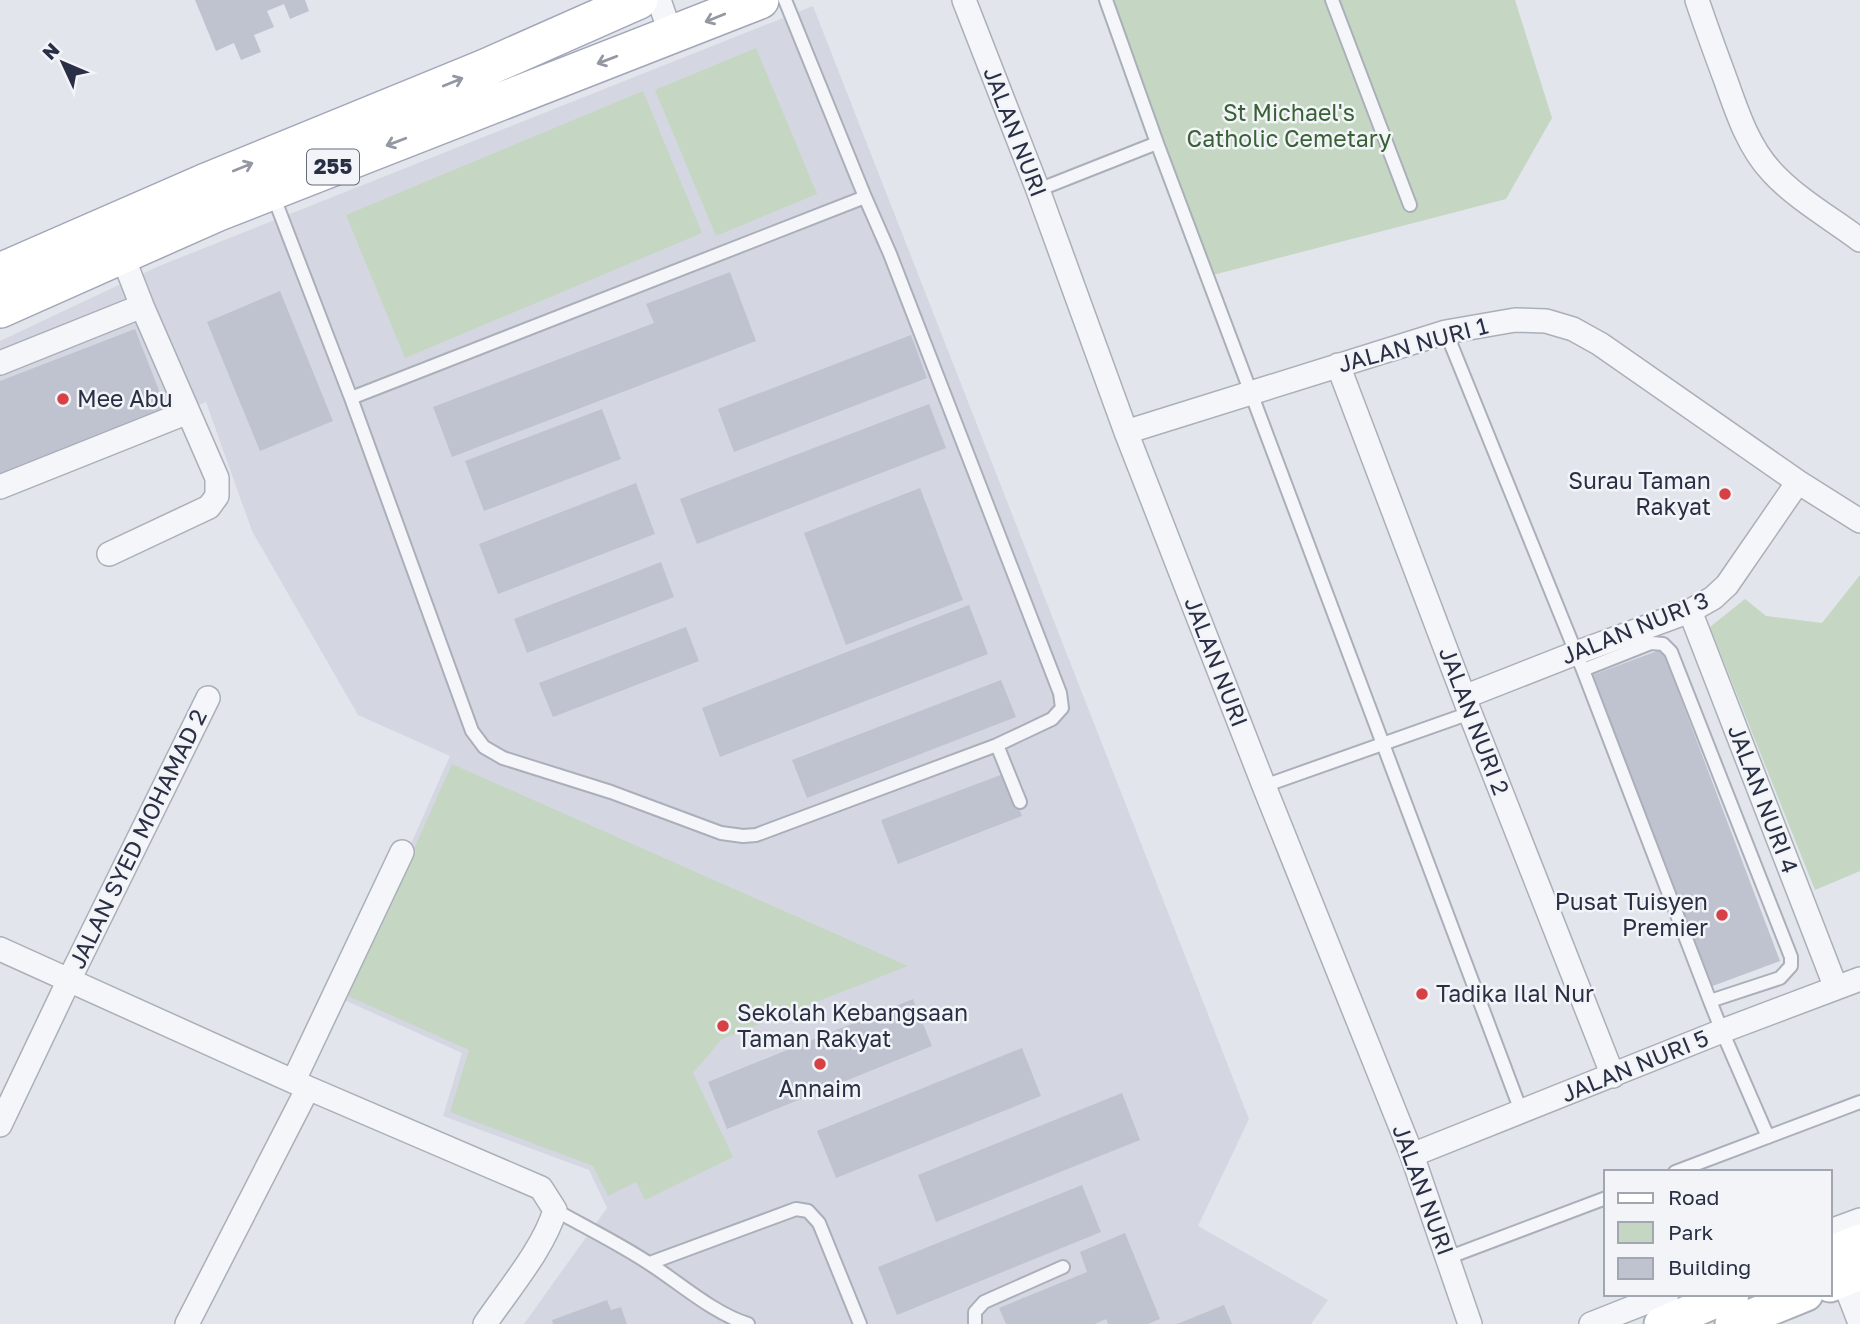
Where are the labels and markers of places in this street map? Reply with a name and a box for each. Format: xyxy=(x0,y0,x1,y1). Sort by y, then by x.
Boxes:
place label: Mee Abu xyxy=(77,384,173,412)
marker: Mee Abu xyxy=(55,391,71,407)
place label: Surau Taman Rakyat xyxy=(1568,466,1711,520)
marker: Surau Taman Rakyat xyxy=(1717,486,1733,502)
place label: Pusat Tuisyen Premier xyxy=(1555,887,1708,941)
marker: Pusat Tuisyen Premier xyxy=(1714,907,1730,923)
place label: Tadika Ilal Nur xyxy=(1436,979,1594,1007)
marker: Tadika Ilal Nur xyxy=(1414,986,1430,1002)
place label: Sekolah Kebangsaan Taman Rakyat xyxy=(737,998,968,1052)
marker: Sekolah Kebangsaan Taman Rakyat xyxy=(715,1018,731,1034)
marker: Annaim xyxy=(812,1056,828,1072)
place label: Annaim xyxy=(778,1074,862,1102)

